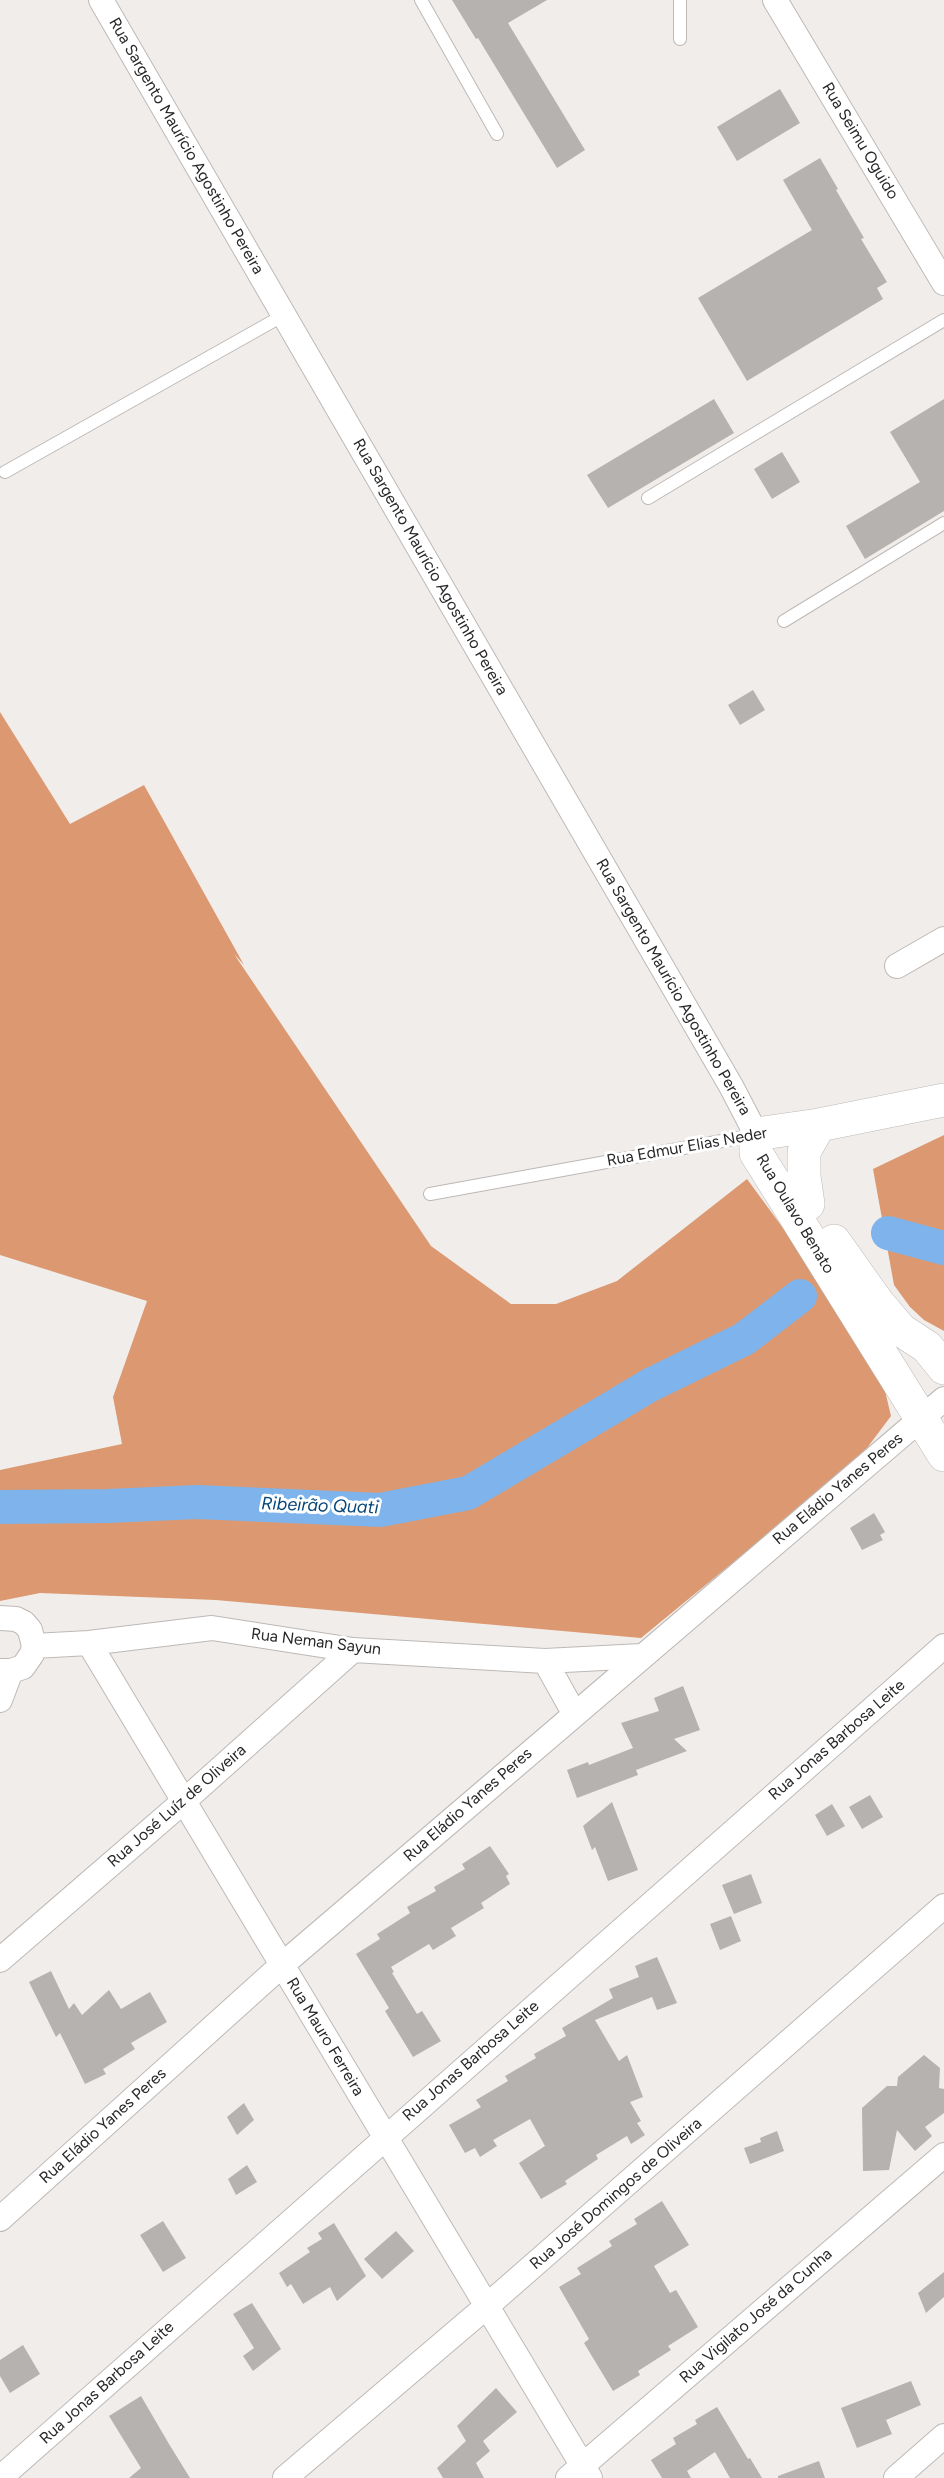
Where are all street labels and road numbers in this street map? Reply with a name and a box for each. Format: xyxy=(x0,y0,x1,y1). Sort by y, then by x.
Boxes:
street label: Rua Sargento Maurício Agostinho Pereira xyxy=(104,14,268,278)
street label: Rua Seimu Oguido xyxy=(818,79,902,203)
street label: Rua Sargento Maurício Agostinho Pereira xyxy=(348,435,512,699)
street label: Rua Sargento Maurício Agostinho Pereira xyxy=(591,855,755,1119)
street label: Rua Edmur Elias Neder xyxy=(605,1123,769,1171)
street label: Rua Oulavo Benato xyxy=(752,1151,838,1277)
street label: Rua Eládio Yanes Peres xyxy=(769,1429,907,1549)
street label: Rua Neman Sayun xyxy=(250,1624,382,1660)
street label: Rua Jonas Barbosa Leite xyxy=(765,1676,909,1804)
street label: Rua José Luíz de Oliveira xyxy=(104,1741,250,1871)
street label: Rua Eládio Yanes Peres xyxy=(400,1744,536,1866)
street label: Rua Mauro Ferreira xyxy=(282,1974,368,2100)
street label: Rua Jonas Barbosa Leite xyxy=(399,1997,543,2125)
street label: Rua Eládio Yanes Peres xyxy=(36,2064,170,2188)
street label: Rua José Domingos de Oliveira xyxy=(526,2114,706,2274)
street label: Rua Vigilato José da Cunha xyxy=(676,2245,836,2387)
street label: Rua Jonas Barbosa Leite xyxy=(36,2318,178,2448)

